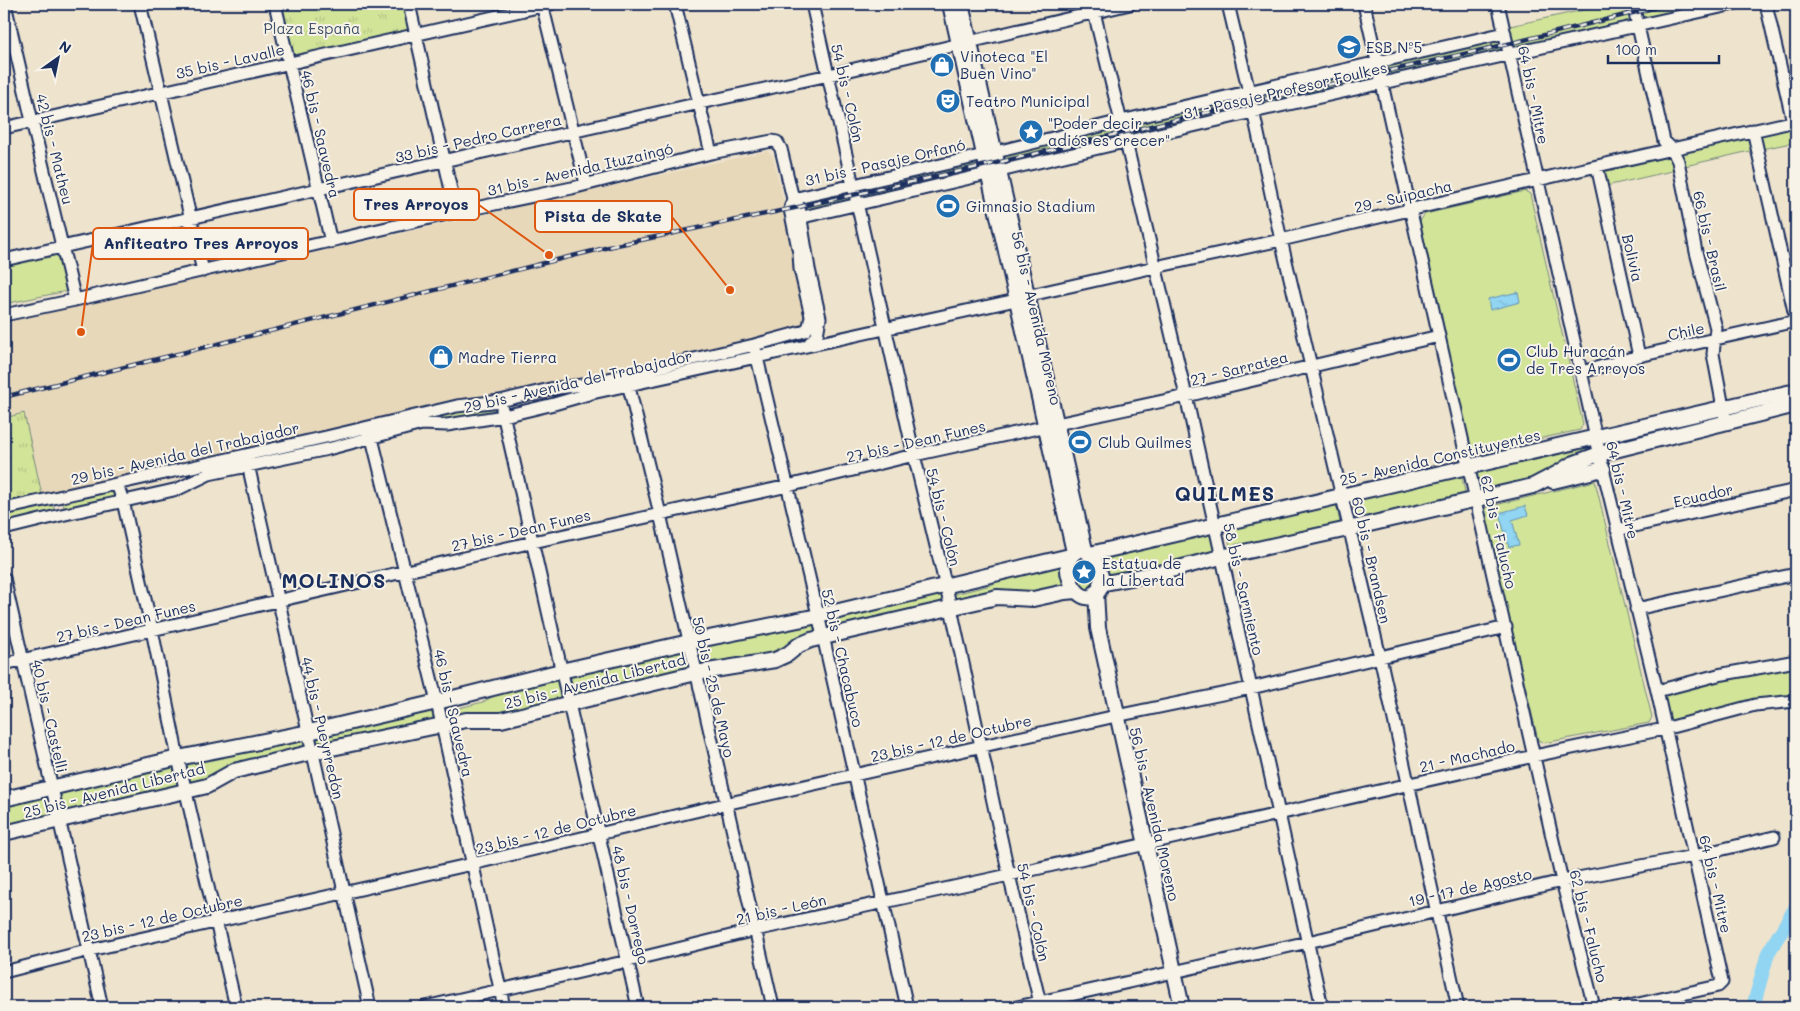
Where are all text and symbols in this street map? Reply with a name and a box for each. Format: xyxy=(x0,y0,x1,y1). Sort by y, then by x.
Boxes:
park label: Plaza España xyxy=(264,18,360,38)
north arrow xyxy=(32,32,82,82)
scale bar xyxy=(1608,32,1719,64)
school or university icon: ESB Nº5 xyxy=(1336,34,1362,60)
text: N xyxy=(56,36,75,58)
place label: ESB Nº5 xyxy=(1366,37,1422,57)
street label: 35 bis - Lavalle xyxy=(174,39,286,83)
text: 100 m xyxy=(1615,39,1657,59)
street label: 54 bis - Colón xyxy=(827,42,869,144)
street label: 64 bis - Mitre xyxy=(1514,44,1554,146)
place label: Vinoteca "El Buen Vino" xyxy=(960,46,1048,83)
shop icon: Vinoteca "El Buen Vino" xyxy=(929,52,955,78)
street label: 31 - Pasaje Profesor Foulkes xyxy=(1181,57,1389,123)
street label: 46 bis - Saavedra xyxy=(297,68,345,200)
theatre icon: Teatro Municipal xyxy=(935,88,961,114)
place label: Teatro Municipal xyxy=(966,91,1090,111)
street label: 42 bis - Matheu xyxy=(32,92,78,206)
street label: 33 bis - Pedro Carrera xyxy=(393,109,563,167)
place label: "Poder decir adiós es crecer" xyxy=(1048,113,1170,150)
place icon: "Poder decir adiós es crecer" xyxy=(1018,119,1044,145)
street label: 31 bis - Pasaje Orfanó xyxy=(803,134,967,190)
street label: 31 bis - Avenida Ituzaingó xyxy=(485,138,675,200)
street label: 29 - Suipacha xyxy=(1352,175,1454,217)
callout: Tres Arroyos xyxy=(354,189,479,220)
street label: 66 bis - Brasil xyxy=(1689,189,1731,293)
text: Tres Arroyos xyxy=(363,193,469,214)
sports icon: Gimnasio Stadium xyxy=(935,193,961,219)
place label: Gimnasio Stadium xyxy=(966,196,1096,216)
callout: Pista de Skate xyxy=(535,201,672,232)
text: Pista de Skate xyxy=(544,205,662,226)
callout: Anfiteatro Tres Arroyos xyxy=(93,228,308,259)
street label: 56 bis - Avenida Moreno xyxy=(1007,229,1067,407)
text: Anfiteatro Tres Arroyos xyxy=(103,232,299,253)
street label: Bolivia xyxy=(1618,232,1648,284)
street label: Chile xyxy=(1666,317,1706,345)
place label: Club Huracán de Tres Arroyos xyxy=(1526,341,1645,378)
shop icon: Madre Tierra xyxy=(428,344,454,370)
street label: 29 bis - Avenida del Trabajador xyxy=(462,345,694,417)
street label: 27 - Sarratea xyxy=(1188,346,1290,390)
place label: Madre Tierra xyxy=(458,347,557,367)
sports icon: Club Huracán de Tres Arroyos xyxy=(1496,347,1522,373)
street label: 27 bis - Dean Funes xyxy=(844,415,988,467)
street label: 29 bis - Avenida del Trabajador xyxy=(69,417,301,489)
street label: 25 - Avenida Constituyentes xyxy=(1338,424,1542,490)
sports icon: Club Quilmes xyxy=(1067,429,1093,455)
place label: Club Quilmes xyxy=(1098,432,1192,452)
street label: 64 bis - Mitre xyxy=(1602,439,1644,541)
street label: 54 bis - Colón xyxy=(922,466,966,568)
street label: 62 bis - Falucho xyxy=(1476,473,1522,591)
street label: Ecuador xyxy=(1671,478,1735,512)
district label: QUILMES xyxy=(1175,480,1275,506)
street label: 60 bis - Brandsen xyxy=(1348,495,1396,625)
street label: 27 bis - Dean Funes xyxy=(449,504,593,556)
street label: 58 bis - Sarmiento xyxy=(1219,521,1269,657)
place label: Estatua de la Libertad xyxy=(1102,553,1184,590)
place icon: Estatua de la Libertad xyxy=(1071,559,1097,585)
district label: MOLINOS xyxy=(281,567,387,593)
street label: 52 bis - Chacabuco xyxy=(817,587,869,729)
street label: 27 bis - Dean Funes xyxy=(54,595,198,647)
street label: 50 bis - 25 de Mayo xyxy=(688,615,740,759)
street label: 46 bis - Saavedra xyxy=(430,647,478,779)
street label: 25 bis - Avenida Libertad xyxy=(502,649,688,713)
street label: 44 bis - Pueyrredón xyxy=(297,655,349,801)
street label: 40 bis - Castelli xyxy=(27,657,73,775)
street label: 23 bis - 12 de Octubre xyxy=(869,710,1033,766)
street label: 56 bis - Avenida Moreno xyxy=(1125,725,1185,903)
street label: 21 - Machado xyxy=(1417,735,1517,777)
street label: 25 bis - Avenida Libertad xyxy=(21,758,207,822)
street label: 23 bis - 12 de Octubre xyxy=(474,799,638,859)
street label: 64 bis - Mitre xyxy=(1695,833,1737,935)
street label: 48 bis - Dorrego xyxy=(608,844,654,966)
street label: 54 bis - Colón xyxy=(1013,861,1055,963)
street label: 19 - 17 de Agosto xyxy=(1407,863,1534,911)
street label: 62 bis - Falucho xyxy=(1565,868,1613,985)
street label: 21 bis - León xyxy=(734,889,828,929)
street label: 23 bis - 12 de Octubre xyxy=(80,890,244,946)

